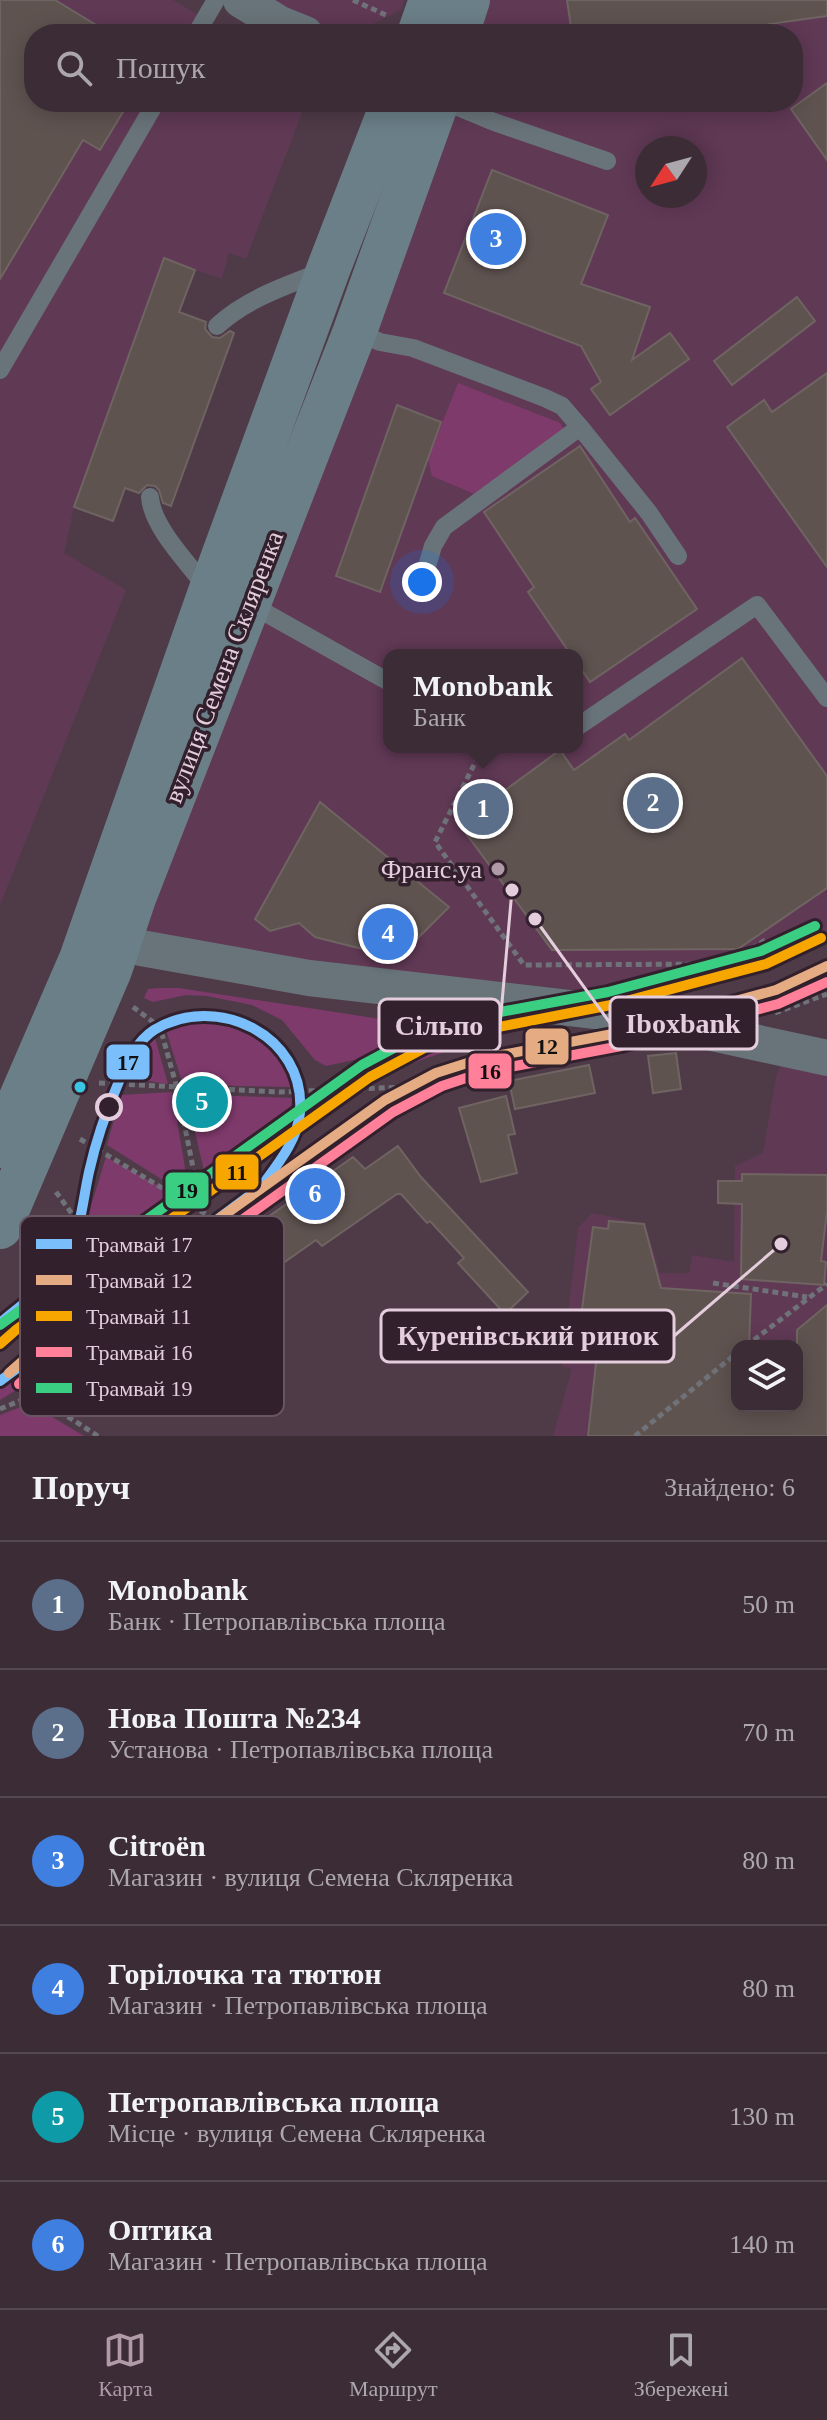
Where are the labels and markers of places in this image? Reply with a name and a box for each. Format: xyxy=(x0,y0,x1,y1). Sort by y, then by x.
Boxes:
pin: 3 xyxy=(470,209,522,269)
pin: 2 xyxy=(627,773,679,833)
pin: 1 xyxy=(457,779,509,839)
place label: Франс.уа xyxy=(381,855,482,884)
marker: Франс.уа xyxy=(489,860,507,878)
pin: 4 xyxy=(362,904,414,964)
callout: Iboxbank xyxy=(610,997,757,1049)
callout: Сільпо xyxy=(379,999,500,1051)
pin: 5 xyxy=(176,1072,228,1132)
unlabelled marker xyxy=(72,1079,88,1095)
unlabelled marker xyxy=(96,1094,122,1120)
pin: 6 xyxy=(289,1164,341,1224)
callout: Куренівський ринок xyxy=(381,1310,674,1362)

